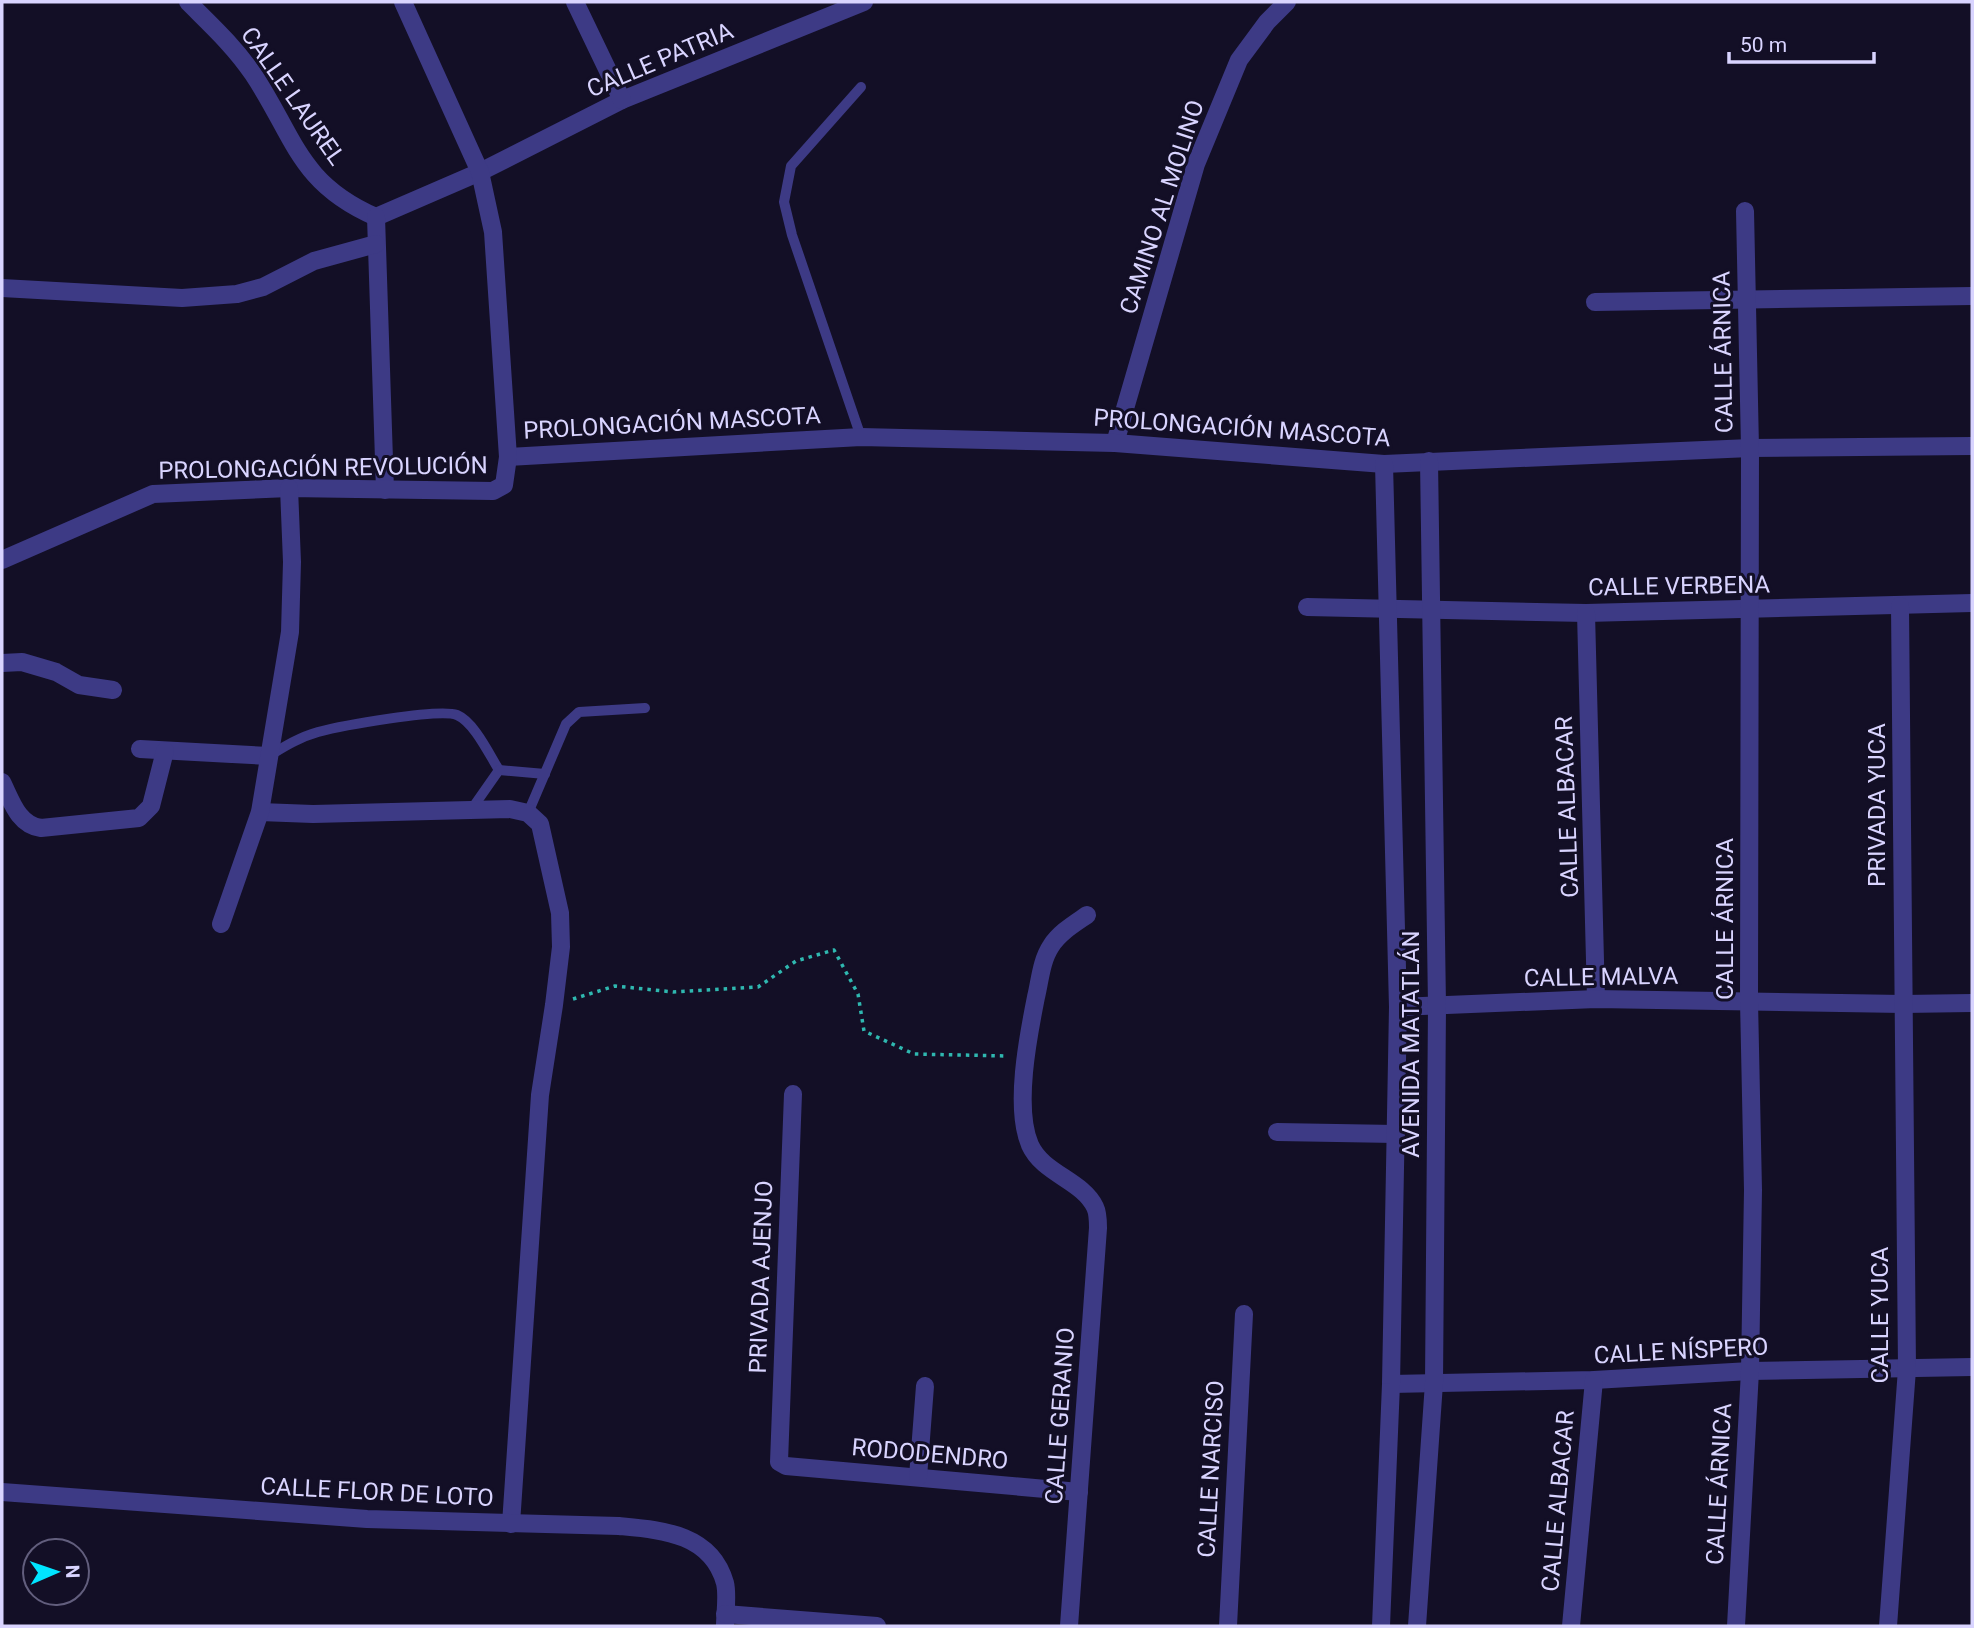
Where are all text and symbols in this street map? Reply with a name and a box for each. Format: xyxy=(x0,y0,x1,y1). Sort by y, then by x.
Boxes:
street label: CALLE PATRIA xyxy=(583,17,738,103)
scale bar xyxy=(1729,21,1874,65)
street label: CALLE LAUREL xyxy=(235,22,351,171)
text: 50 m xyxy=(1740,33,1787,57)
street label: CAMINO AL MOLINO xyxy=(1114,96,1210,318)
street label: CALLE ÁRNICA xyxy=(1708,270,1738,433)
street label: PROLONGACIÓN MASCOTA xyxy=(523,401,822,445)
street label: PROLONGACIÓN MASCOTA xyxy=(1092,404,1392,452)
street label: PROLONGACIÓN REVOLUCIÓN xyxy=(158,451,488,485)
street label: CALLE VERBENA xyxy=(1588,570,1771,602)
street label: CALLE ALBACAR xyxy=(1550,715,1584,898)
street label: PRIVADA YUCA xyxy=(1863,723,1891,887)
street label: CALLE ÁRNICA xyxy=(1711,838,1739,1000)
street label: AVENIDA MATATLÁN xyxy=(1397,930,1425,1158)
street label: CALLE MALVA xyxy=(1524,962,1679,992)
street label: PRIVADA AJENJO xyxy=(744,1180,778,1374)
street label: CALLE YUCA xyxy=(1866,1246,1894,1383)
street label: CALLE GERANIO xyxy=(1040,1327,1080,1505)
street label: CALLE NÍSPERO xyxy=(1593,1332,1769,1370)
street label: CALLE NARCISO xyxy=(1192,1380,1230,1558)
street label: CALLE ÁRNICA xyxy=(1701,1402,1737,1566)
street label: CALLE ALBACAR xyxy=(1536,1409,1580,1593)
street label: RODODENDRO xyxy=(851,1433,1009,1475)
street label: CALLE FLOR DE LOTO xyxy=(260,1472,494,1512)
north arrow xyxy=(21,1537,91,1607)
text: N xyxy=(61,1564,84,1579)

